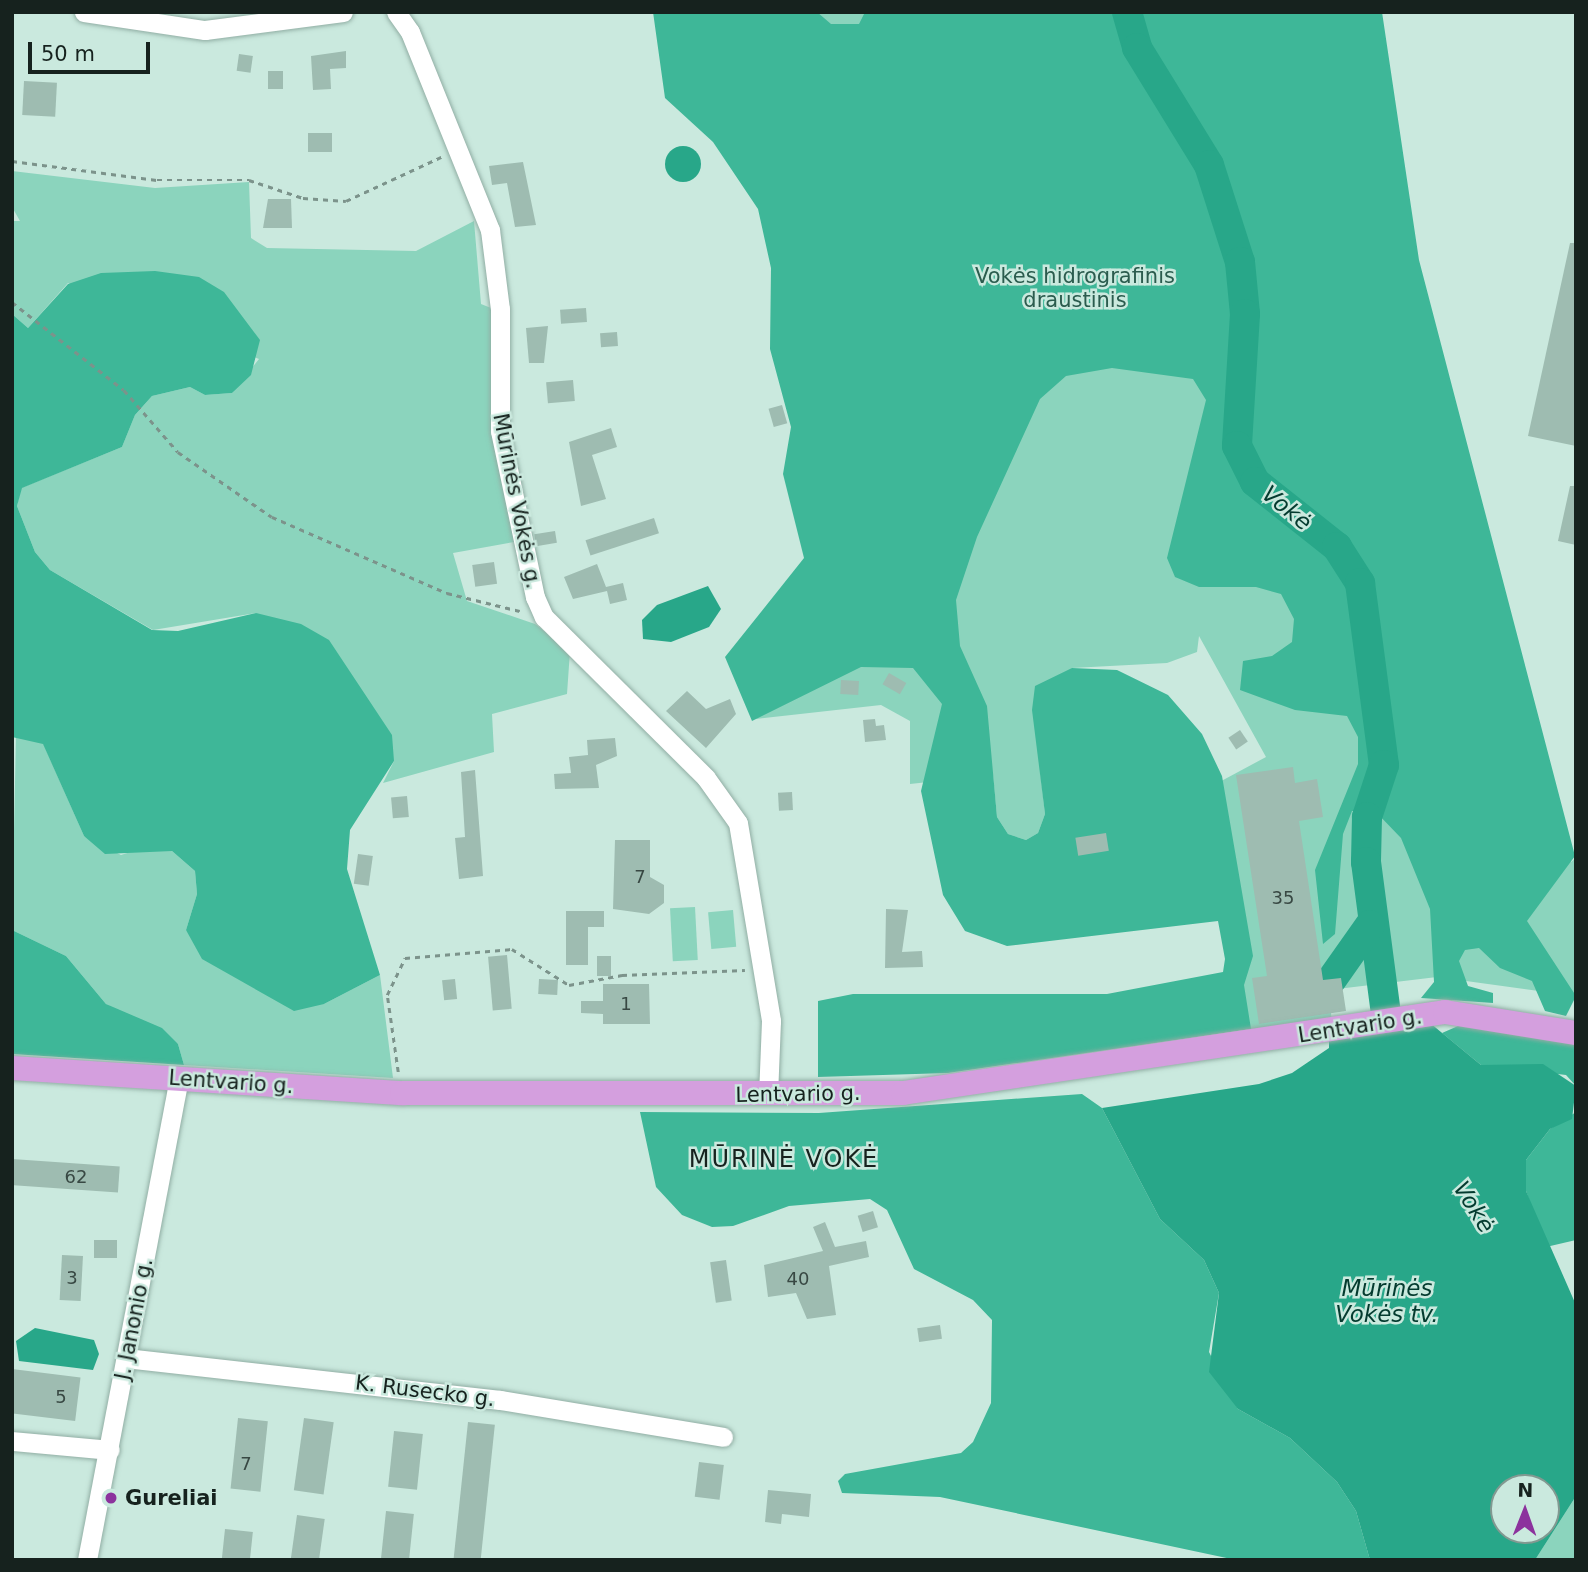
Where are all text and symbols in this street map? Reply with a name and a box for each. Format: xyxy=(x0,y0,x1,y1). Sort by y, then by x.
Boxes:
scale bar xyxy=(32,28,154,72)
text: 50 m xyxy=(41,42,95,66)
park label: Vokės hidrografinis draustinis xyxy=(975,263,1175,313)
street label: Mūrinės Vokės g. xyxy=(488,411,546,591)
water label: Vokė xyxy=(1257,480,1317,536)
house number: 7 xyxy=(634,866,646,888)
house number: 35 xyxy=(1272,887,1294,909)
house number: 1 xyxy=(620,993,632,1015)
street label: Lentvario g. xyxy=(1296,1004,1424,1048)
street label: Lentvario g. xyxy=(168,1065,294,1099)
street label: Lentvario g. xyxy=(735,1080,861,1108)
district label: MŪRINĖ VOKĖ xyxy=(690,1146,878,1174)
house number: 62 xyxy=(65,1166,87,1188)
water label: Vokė xyxy=(1447,1176,1501,1238)
street label: J. Janonio g. xyxy=(110,1256,158,1382)
house number: 3 xyxy=(66,1267,78,1289)
house number: 40 xyxy=(787,1268,809,1290)
water label: Mūrinės Vokės tv. xyxy=(1335,1274,1439,1328)
street label: K. Rusecko g. xyxy=(354,1370,496,1412)
house number: 5 xyxy=(55,1386,67,1408)
house number: 7 xyxy=(240,1453,252,1475)
north arrow xyxy=(1490,1474,1560,1544)
text: N xyxy=(1517,1479,1533,1501)
place label: Gureliai xyxy=(125,1485,218,1511)
marker: Gureliai xyxy=(103,1490,119,1506)

